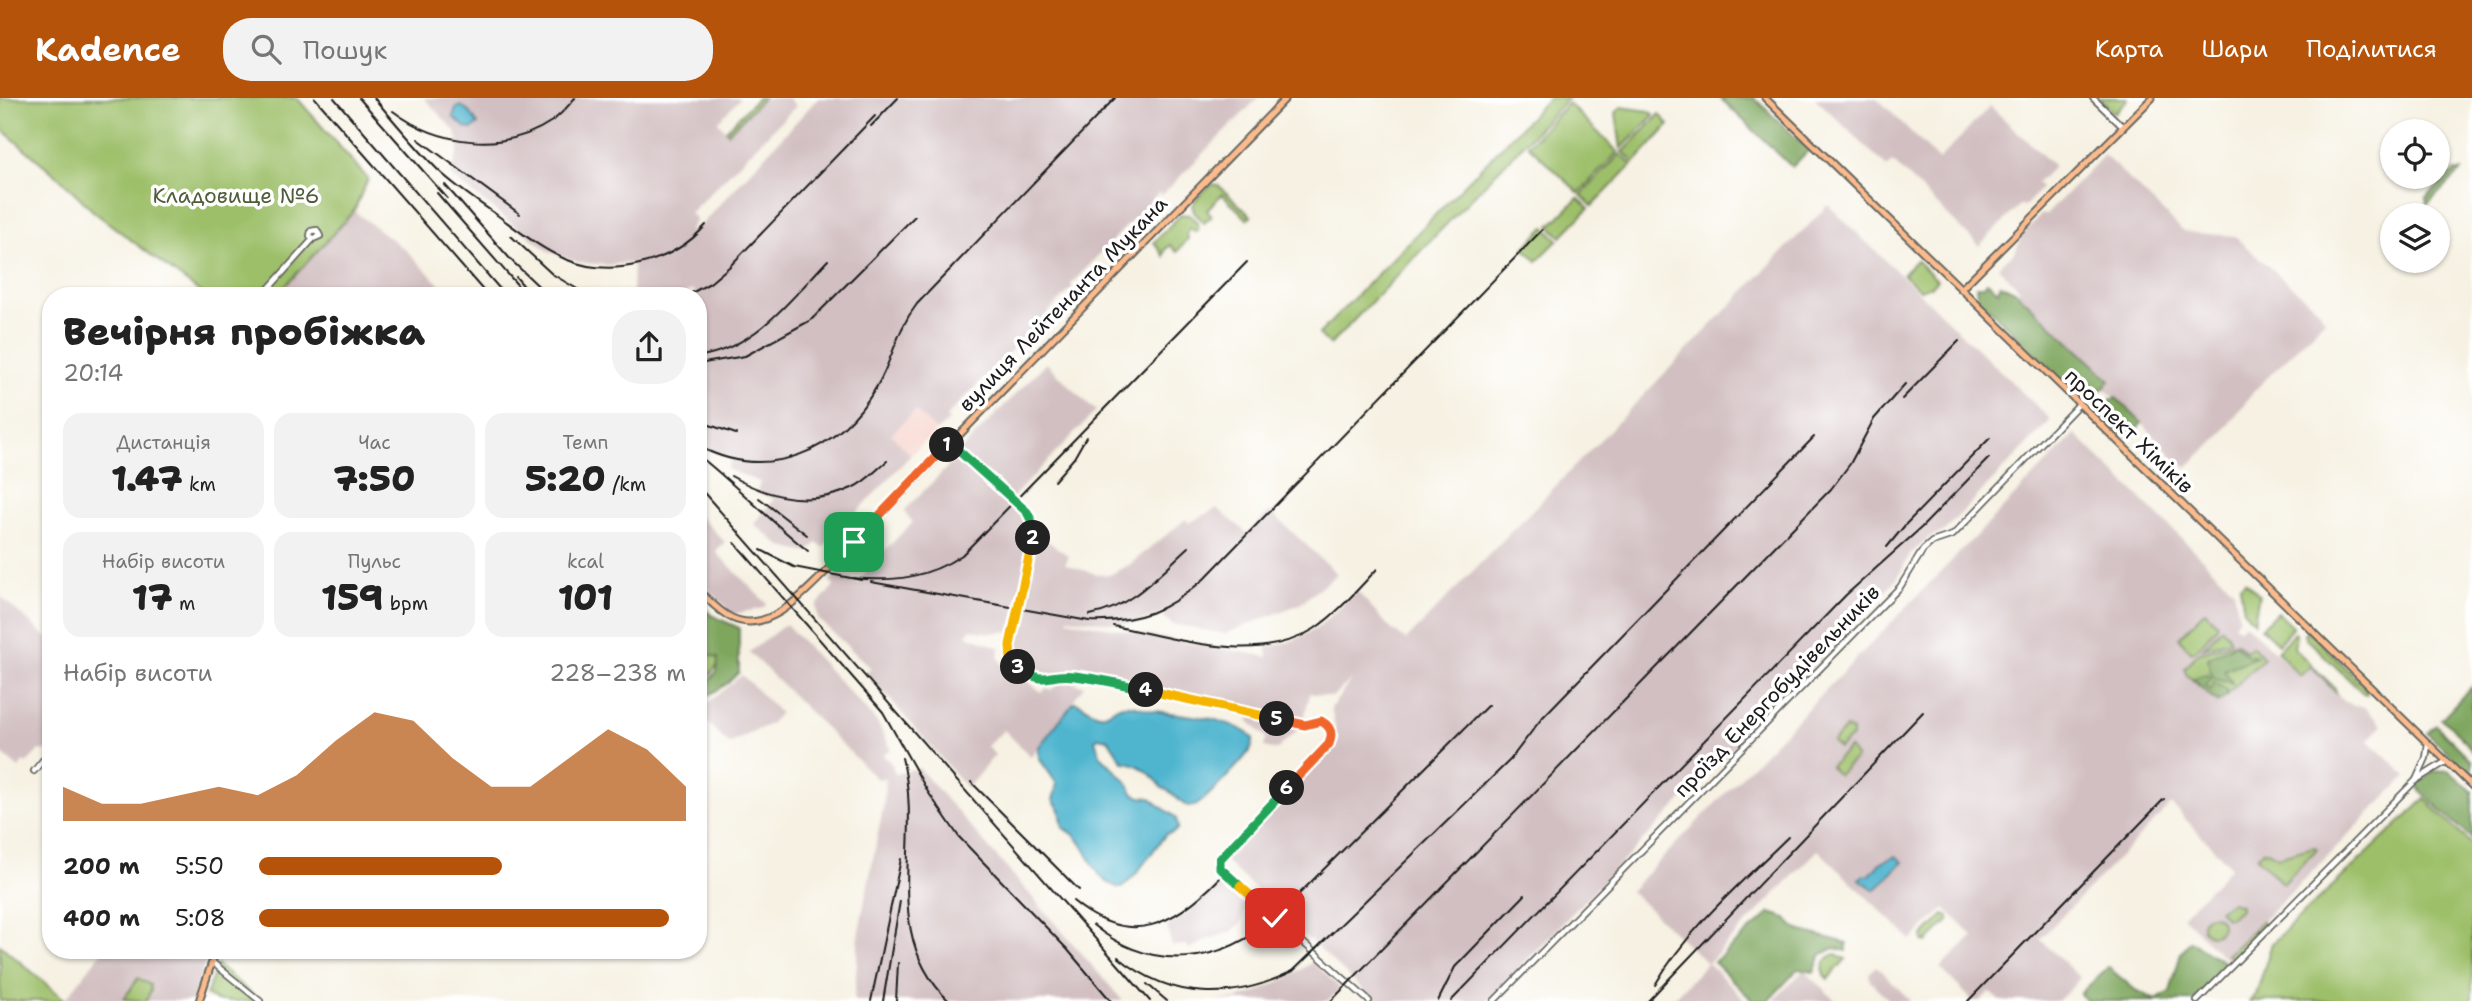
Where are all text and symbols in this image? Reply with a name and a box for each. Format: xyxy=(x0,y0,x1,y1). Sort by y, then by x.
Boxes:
search box xyxy=(223,18,713,81)
text: Kadence xyxy=(35,27,181,72)
icon: search xyxy=(247,30,285,68)
text: Пошук xyxy=(303,32,387,67)
text: Карта xyxy=(2095,33,2163,65)
text: Шари xyxy=(2201,33,2268,65)
text: Поділитися xyxy=(2306,33,2437,65)
map controls xyxy=(2380,119,2450,273)
button: locate xyxy=(2380,119,2450,189)
park label: Кладовище №6 xyxy=(153,182,320,210)
street label: вулиця Лейтенанта Мукана xyxy=(952,190,1174,418)
button: layers xyxy=(2380,203,2450,273)
text: Вечірня пробіжка xyxy=(63,306,425,357)
button: share xyxy=(612,310,686,384)
text: 20:14 xyxy=(63,358,123,388)
street label: проспект Хіміків xyxy=(2059,362,2199,500)
pin: 1 xyxy=(930,428,964,462)
text: Дистанція xyxy=(116,430,211,455)
text: Час xyxy=(358,430,391,455)
text: Темп xyxy=(563,430,608,455)
text: 1 xyxy=(942,432,951,457)
text: 1.47 xyxy=(111,455,183,502)
text: 7:50 xyxy=(333,455,416,502)
text: 5:20 xyxy=(525,455,606,502)
text: km xyxy=(183,472,216,497)
text: /km xyxy=(606,472,646,497)
pin xyxy=(824,512,884,572)
pin: 2 xyxy=(1016,520,1050,556)
icon: arrive xyxy=(835,523,873,561)
text: 2 xyxy=(1026,525,1039,550)
text: Набір висоти xyxy=(102,549,225,574)
text: Пульс xyxy=(348,549,401,574)
text: kcal xyxy=(567,549,604,574)
text: 17 xyxy=(132,574,173,621)
text: 159 xyxy=(321,574,383,621)
text: 101 xyxy=(558,574,613,621)
street label: проїзд Енергобудівельників xyxy=(1668,579,1886,803)
text: m xyxy=(173,591,195,616)
text: bpm xyxy=(383,591,428,616)
pin: 3 xyxy=(1000,650,1036,684)
text: 3 xyxy=(1011,654,1024,679)
text: Набір висоти xyxy=(63,658,213,688)
text: 228–238 m xyxy=(549,658,686,688)
pin: 4 xyxy=(1128,672,1164,708)
text: 4 xyxy=(1139,677,1152,702)
pin: 5 xyxy=(1260,702,1294,736)
text: 5 xyxy=(1271,706,1282,731)
pin: 6 xyxy=(1270,770,1304,806)
text: 6 xyxy=(1280,775,1293,800)
text: 200 m xyxy=(63,851,140,881)
text: 5:50 xyxy=(175,851,224,881)
pin xyxy=(1245,888,1305,948)
icon: check xyxy=(1256,899,1294,937)
text: 400 m xyxy=(63,903,140,933)
text: 5:08 xyxy=(175,903,226,933)

